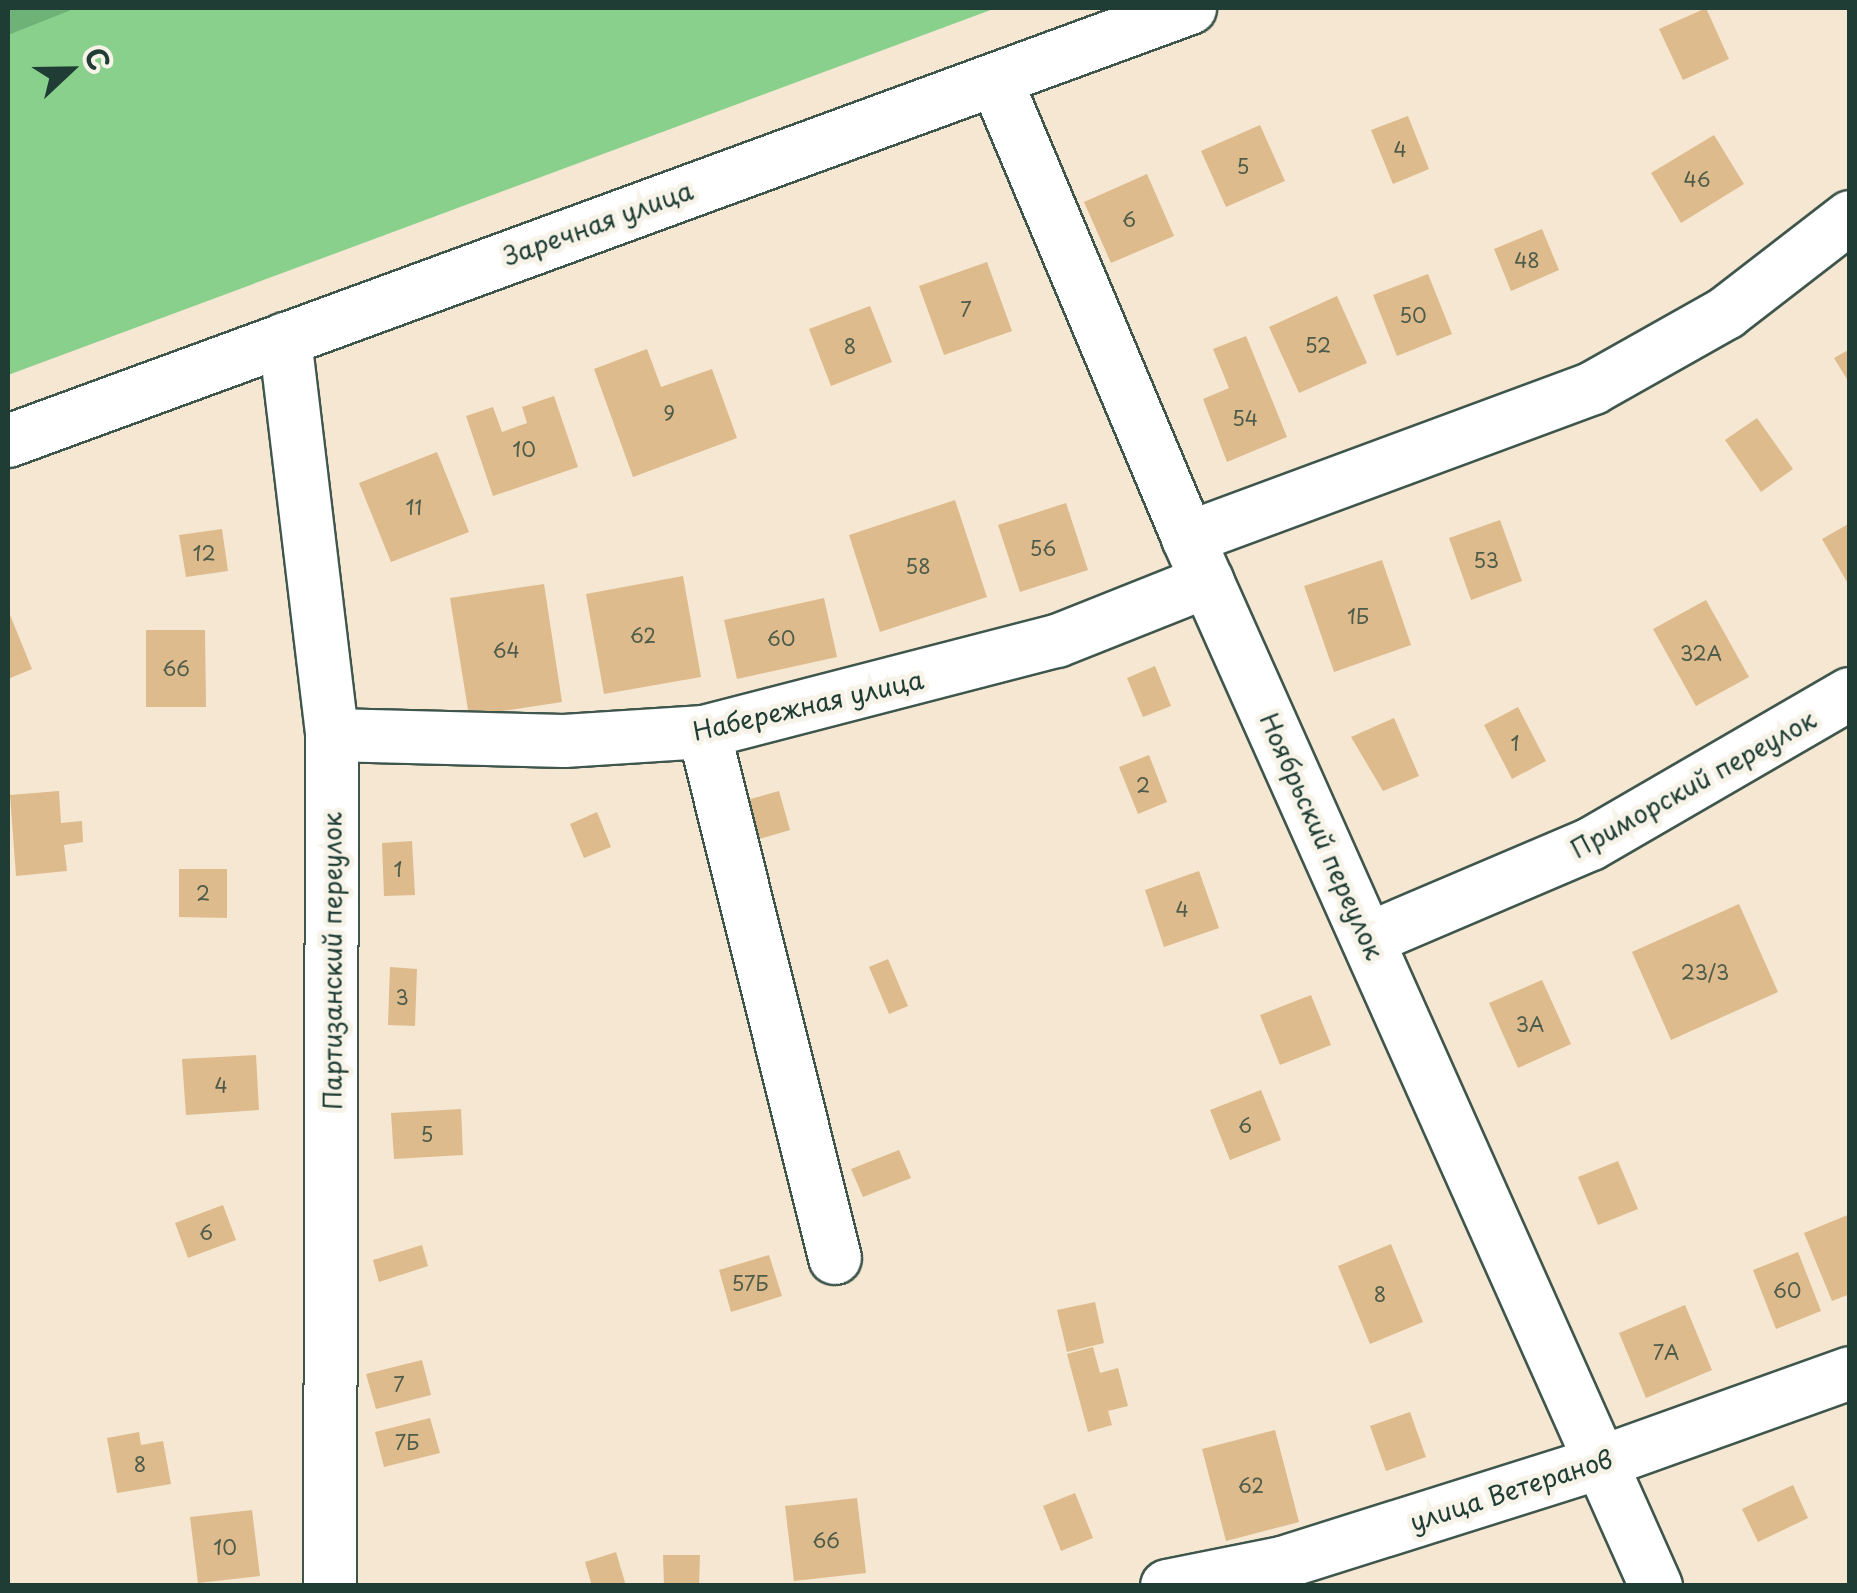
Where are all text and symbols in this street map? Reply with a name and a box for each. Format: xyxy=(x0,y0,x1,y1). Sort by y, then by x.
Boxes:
north arrow xyxy=(20,20,120,120)
text: С xyxy=(74,41,122,76)
house number: 4 xyxy=(1393,137,1407,161)
house number: 5 xyxy=(1237,154,1249,178)
house number: 46 xyxy=(1683,167,1711,191)
street label: Заречная улица xyxy=(499,175,697,271)
house number: 6 xyxy=(1122,207,1136,231)
house number: 48 xyxy=(1514,248,1540,272)
house number: 7 xyxy=(960,297,972,321)
house number: 50 xyxy=(1399,303,1427,327)
house number: 52 xyxy=(1305,333,1331,357)
house number: 8 xyxy=(844,334,856,358)
house number: 9 xyxy=(663,401,675,425)
house number: 54 xyxy=(1232,406,1258,430)
house number: 10 xyxy=(512,437,536,461)
house number: 11 xyxy=(406,495,422,519)
house number: 56 xyxy=(1030,536,1056,560)
house number: 12 xyxy=(192,541,216,565)
house number: 53 xyxy=(1473,548,1499,572)
house number: 58 xyxy=(905,554,931,578)
house number: 1Б xyxy=(1347,604,1369,628)
house number: 62 xyxy=(630,623,656,647)
house number: 60 xyxy=(767,626,795,650)
house number: 64 xyxy=(492,638,520,662)
house number: 32А xyxy=(1680,641,1722,665)
house number: 66 xyxy=(162,656,190,680)
street label: Набережная улица xyxy=(689,664,927,746)
street label: Приморский переулок xyxy=(1565,704,1821,864)
street label: Ноябрьский переулок xyxy=(1254,708,1390,964)
house number: 1 xyxy=(1511,731,1519,755)
house number: 2 xyxy=(1136,773,1150,797)
street label: Партизанский переулок xyxy=(317,812,347,1110)
house number: 1 xyxy=(394,857,402,881)
house number: 2 xyxy=(196,881,210,905)
house number: 4 xyxy=(1175,897,1189,921)
house number: 23/3 xyxy=(1681,960,1729,984)
house number: 3 xyxy=(395,985,409,1009)
house number: 3А xyxy=(1516,1012,1544,1036)
house number: 4 xyxy=(214,1073,228,1097)
house number: 6 xyxy=(1238,1113,1252,1137)
house number: 5 xyxy=(421,1122,433,1146)
house number: 6 xyxy=(199,1220,213,1244)
house number: 57Б xyxy=(732,1271,768,1295)
house number: 60 xyxy=(1773,1278,1801,1302)
house number: 8 xyxy=(1374,1282,1386,1306)
house number: 7А xyxy=(1653,1340,1679,1364)
house number: 7 xyxy=(393,1372,405,1396)
house number: 7Б xyxy=(395,1430,419,1454)
street label: улица Ветеранов xyxy=(1405,1443,1617,1537)
house number: 8 xyxy=(134,1452,146,1476)
house number: 62 xyxy=(1238,1473,1264,1497)
house number: 66 xyxy=(812,1528,840,1552)
house number: 10 xyxy=(213,1535,237,1559)

